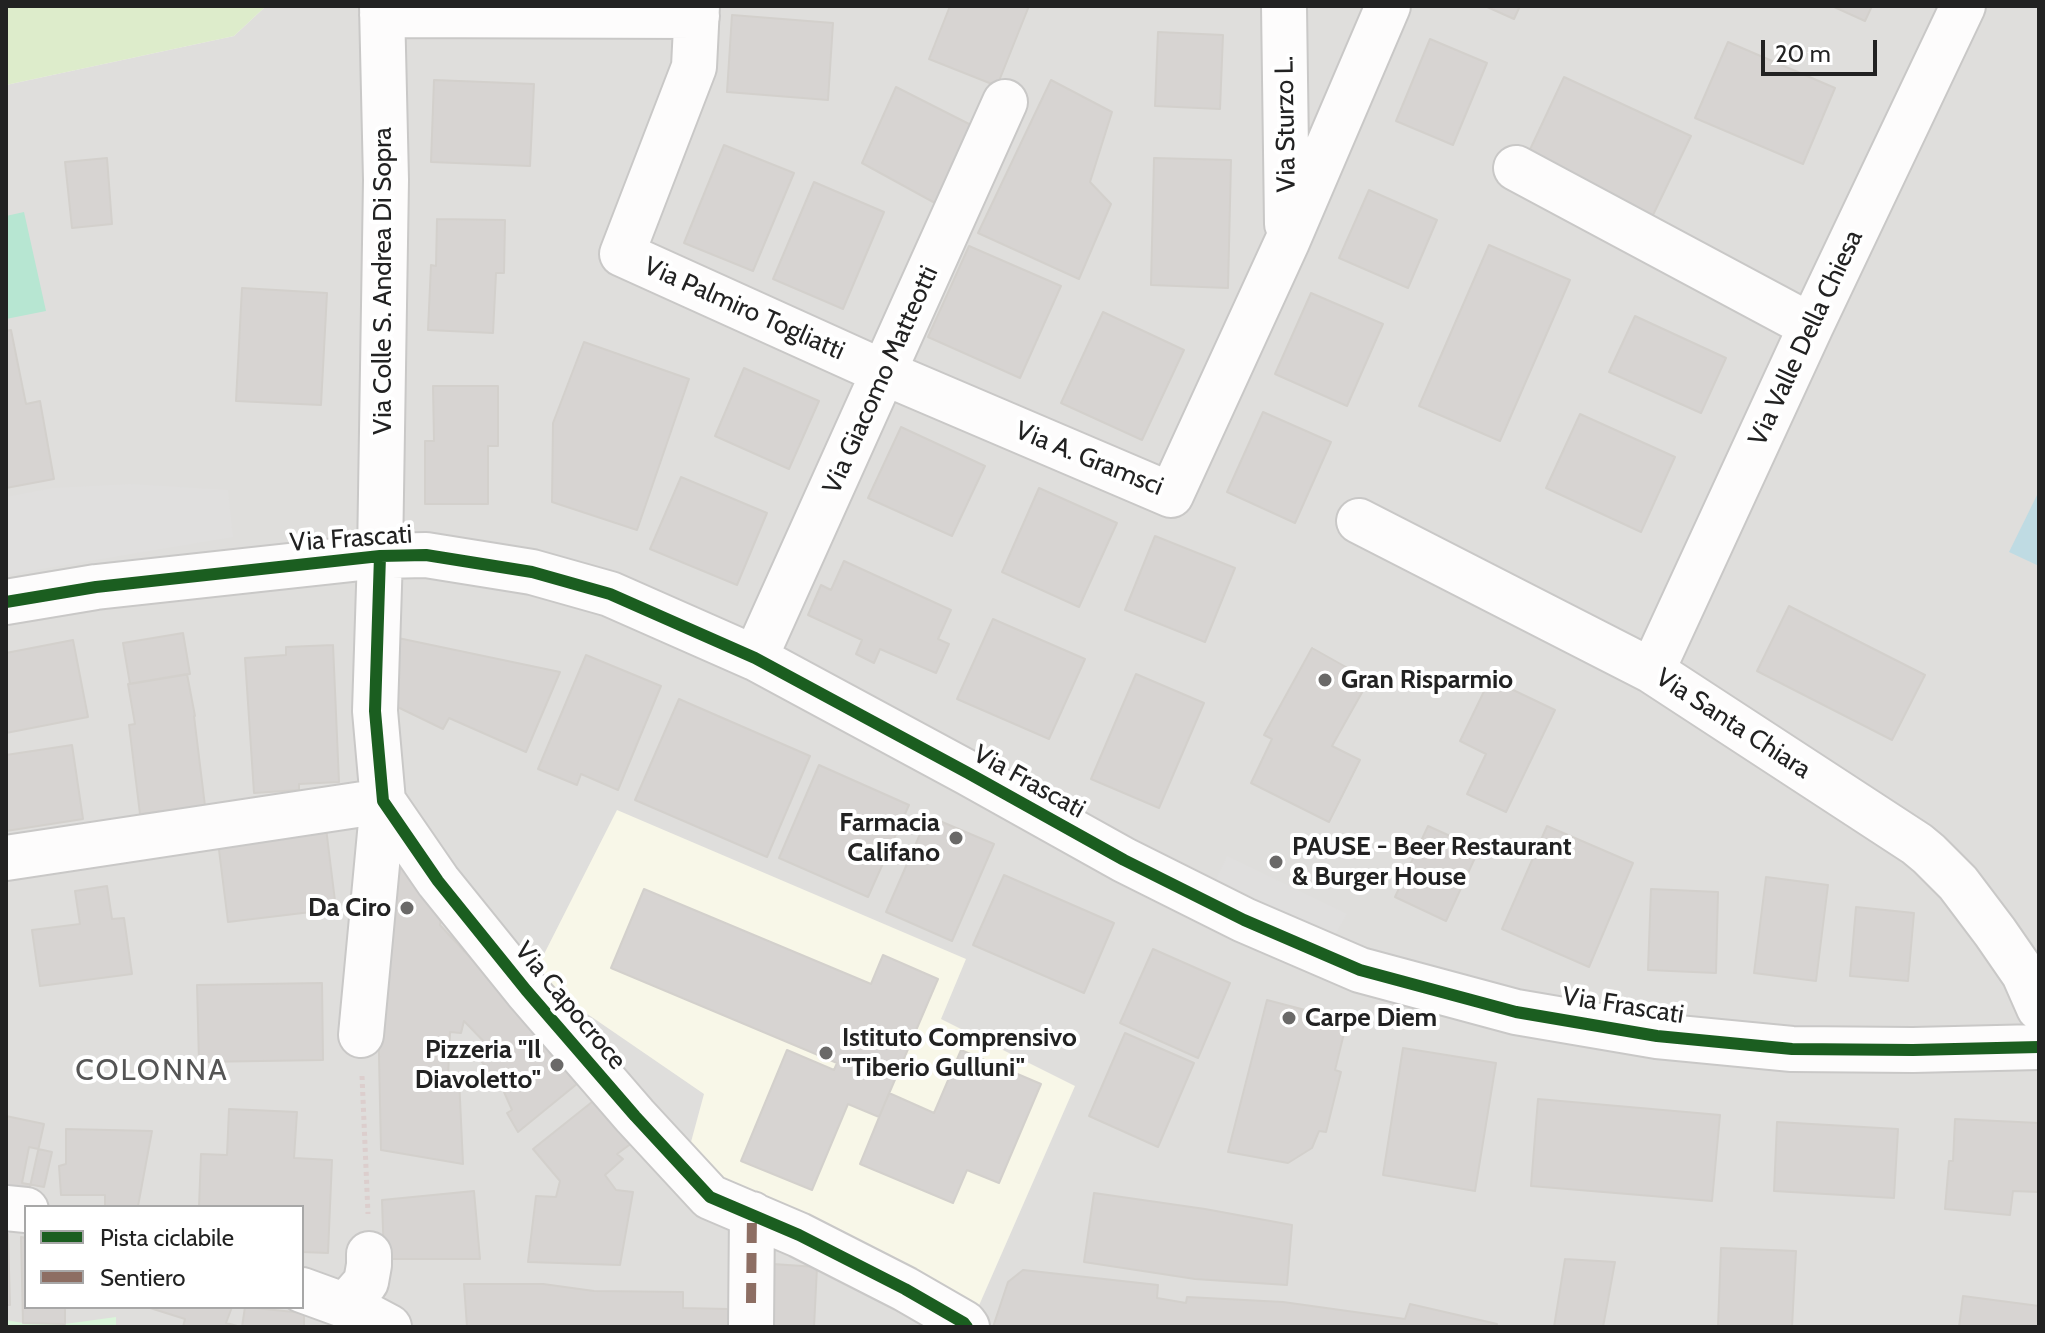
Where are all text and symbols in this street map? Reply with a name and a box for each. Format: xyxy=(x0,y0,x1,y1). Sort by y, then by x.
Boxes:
scale bar xyxy=(1765,24,1881,74)
text: 20 m xyxy=(1775,39,1831,68)
street label: Via Sturzo L. xyxy=(1269,55,1303,193)
street label: Via Colle S. Andrea Di Sopra xyxy=(367,127,399,435)
street label: Via Valle Della Chiesa xyxy=(1742,225,1870,451)
street label: Via Palmiro Togliatti xyxy=(639,251,849,367)
street label: Via Giacomo Matteotti xyxy=(817,261,945,499)
street label: Via A. Gramsci xyxy=(1010,415,1168,503)
street label: Via Frascati xyxy=(289,519,413,559)
street label: Via Santa Chiara xyxy=(1650,662,1816,786)
place label: Gran Risparmio xyxy=(1341,664,1513,696)
marker: Gran Risparmio xyxy=(1316,671,1334,689)
street label: Via Frascati xyxy=(968,739,1090,825)
place label: Farmacia Califano xyxy=(839,807,940,868)
marker: Farmacia Califano xyxy=(947,829,965,847)
place label: PAUSE - Beer Restaurant & Burger House xyxy=(1292,831,1572,892)
marker: PAUSE - Beer Restaurant & Burger House xyxy=(1267,853,1285,871)
place label: Da Ciro xyxy=(308,892,391,924)
marker: Da Ciro xyxy=(398,899,416,917)
street label: Via Capocroce xyxy=(508,936,632,1076)
street label: Via Frascati xyxy=(1560,981,1686,1031)
place label: Carpe Diem xyxy=(1305,1002,1437,1034)
marker: Carpe Diem xyxy=(1280,1009,1298,1027)
place label: Istituto Comprensivo "Tiberio Gulluni" xyxy=(842,1022,1077,1084)
place label: Pizzeria "Il Diavoletto" xyxy=(415,1034,541,1096)
marker: Istituto Comprensivo "Tiberio Gulluni" xyxy=(817,1044,835,1062)
district label: COLONNA xyxy=(75,1053,229,1089)
marker: Pizzeria "Il Diavoletto" xyxy=(548,1056,566,1074)
legend xyxy=(24,1205,304,1309)
text: Pista ciclabile xyxy=(100,1223,234,1252)
text: Sentiero xyxy=(100,1263,185,1292)

